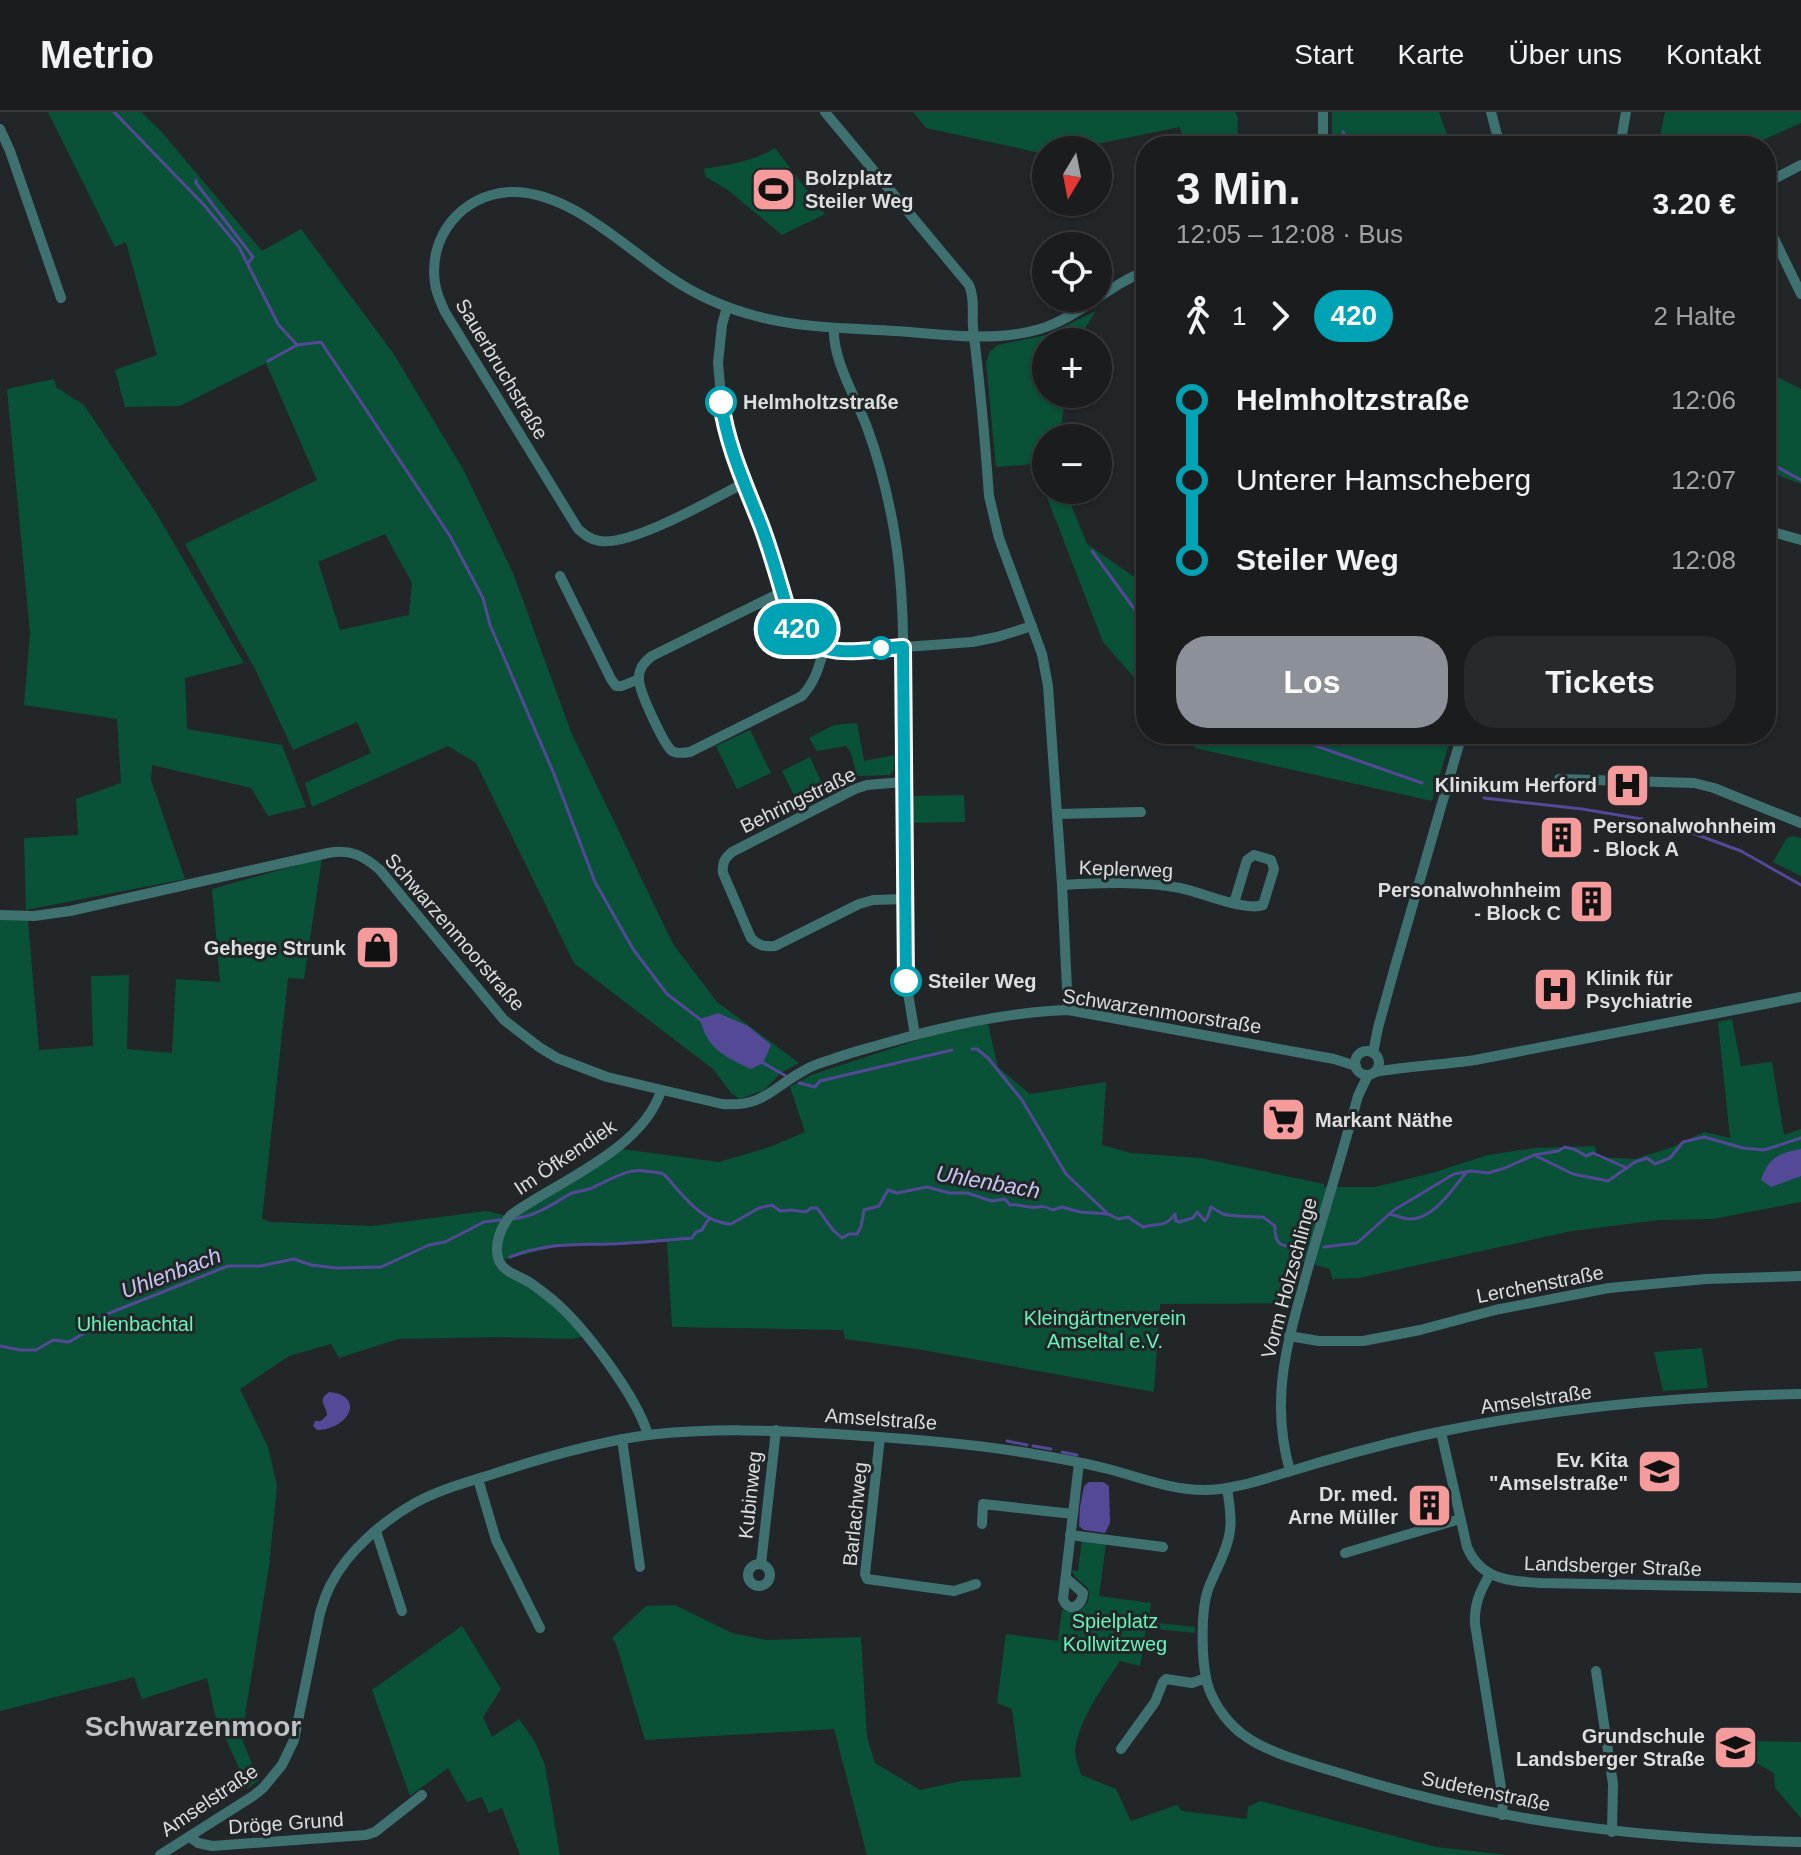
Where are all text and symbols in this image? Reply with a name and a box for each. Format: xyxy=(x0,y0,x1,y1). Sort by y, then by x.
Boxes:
text: Metrio xyxy=(40,34,154,76)
text: Start xyxy=(1294,39,1353,70)
text: Karte xyxy=(1397,39,1464,70)
text: Über uns xyxy=(1508,39,1622,70)
text: Kontakt xyxy=(1666,39,1761,70)
north arrow xyxy=(1032,136,1112,216)
map controls xyxy=(1032,136,1112,504)
text: 3 Min. xyxy=(1176,164,1301,213)
sports icon: Bolzplatz Steiler Weg xyxy=(750,165,798,213)
place label: Bolzplatz Steiler Weg xyxy=(805,167,914,212)
text: 3.20 € xyxy=(1653,187,1736,220)
text: 12:05 – 12:08 · Bus xyxy=(1176,219,1403,249)
button: locate xyxy=(1032,232,1112,312)
icon: walk xyxy=(1176,294,1220,338)
icon: forward xyxy=(1258,294,1302,338)
street label: Sauerbruchstraße xyxy=(451,295,553,443)
text: 420 xyxy=(1330,300,1377,331)
text: 1 xyxy=(1232,301,1246,331)
text: 2 Halte xyxy=(1654,301,1736,331)
button: + xyxy=(1032,328,1112,408)
text: Helmholtzstraße xyxy=(1236,383,1469,416)
text: 12:06 xyxy=(1671,385,1736,415)
marker: Helmholtzstraße xyxy=(706,387,736,417)
place label: Helmholtzstraße xyxy=(743,391,899,413)
button: − xyxy=(1032,424,1112,504)
text: Unterer Hamscheberg xyxy=(1236,463,1531,496)
text: 12:07 xyxy=(1671,465,1736,495)
text: Steiler Weg xyxy=(1236,543,1399,576)
text: 12:08 xyxy=(1671,545,1736,575)
line badge: 420 xyxy=(751,603,843,655)
text: 420 xyxy=(774,613,820,644)
button: Los xyxy=(1176,636,1448,728)
button: Tickets xyxy=(1464,636,1736,728)
unlabelled marker xyxy=(870,637,892,659)
hospital icon: Klinikum Herford xyxy=(1604,761,1652,809)
street label: Behringstraße xyxy=(737,763,859,837)
place label: Klinikum Herford xyxy=(1435,774,1597,796)
building icon: Personalwohnheim - Block A xyxy=(1538,813,1586,861)
place label: Personalwohnheim - Block A xyxy=(1593,815,1776,860)
street label: Schwarzenmoorstraße xyxy=(381,849,529,1015)
street label: Keplerweg xyxy=(1078,856,1174,882)
building icon: Personalwohnheim - Block C xyxy=(1568,878,1616,926)
place label: Personalwohnheim - Block C xyxy=(1378,879,1561,924)
shop icon: Gehege Strunk xyxy=(353,924,401,972)
place label: Gehege Strunk xyxy=(204,937,347,959)
marker: Steiler Weg xyxy=(891,966,921,996)
hospital icon: Klinik für Psychiatrie xyxy=(1531,966,1579,1014)
place label: Klinik für Psychiatrie xyxy=(1586,967,1693,1012)
place label: Steiler Weg xyxy=(928,970,1037,992)
street label: Schwarzenmoorstraße xyxy=(1061,984,1263,1038)
supermarket icon: Markant Näthe xyxy=(1260,1096,1308,1144)
place label: Markant Näthe xyxy=(1315,1109,1453,1131)
street label: Im Öfkendiek xyxy=(510,1114,621,1199)
water label: Uhlenbach xyxy=(934,1161,1042,1203)
street label: Vorm Holzschlinge xyxy=(1257,1195,1321,1361)
water label: Uhlenbach xyxy=(117,1242,225,1304)
street label: Lerchenstraße xyxy=(1475,1261,1605,1307)
park label: Kleingärtnerverein Amseltal e.V. xyxy=(1024,1307,1186,1352)
park label: Uhlenbachtal xyxy=(77,1313,193,1335)
street label: Amselstraße xyxy=(1479,1380,1593,1418)
street label: Amselstraße xyxy=(824,1404,938,1434)
school or university icon: Ev. Kita "Amselstraße" xyxy=(1635,1448,1683,1496)
place label: Ev. Kita "Amselstraße" xyxy=(1489,1449,1629,1494)
street label: Kubinweg xyxy=(734,1450,766,1540)
street label: Barlachweg xyxy=(839,1461,871,1567)
building icon: Dr. med. Arne Müller xyxy=(1405,1481,1453,1529)
place label: Dr. med. Arne Müller xyxy=(1288,1483,1398,1528)
street label: Landsberger Straße xyxy=(1524,1552,1702,1580)
park label: Spielplatz Kollwitzweg xyxy=(1063,1610,1167,1655)
district label: Schwarzenmoor xyxy=(85,1711,301,1742)
school or university icon: Grundschule Landsberger Straße xyxy=(1712,1724,1760,1772)
place label: Grundschule Landsberger Straße xyxy=(1516,1725,1705,1770)
street label: Amselstraße xyxy=(156,1759,262,1841)
street label: Sudetenstraße xyxy=(1420,1767,1552,1815)
street label: Dröge Grund xyxy=(228,1808,344,1838)

